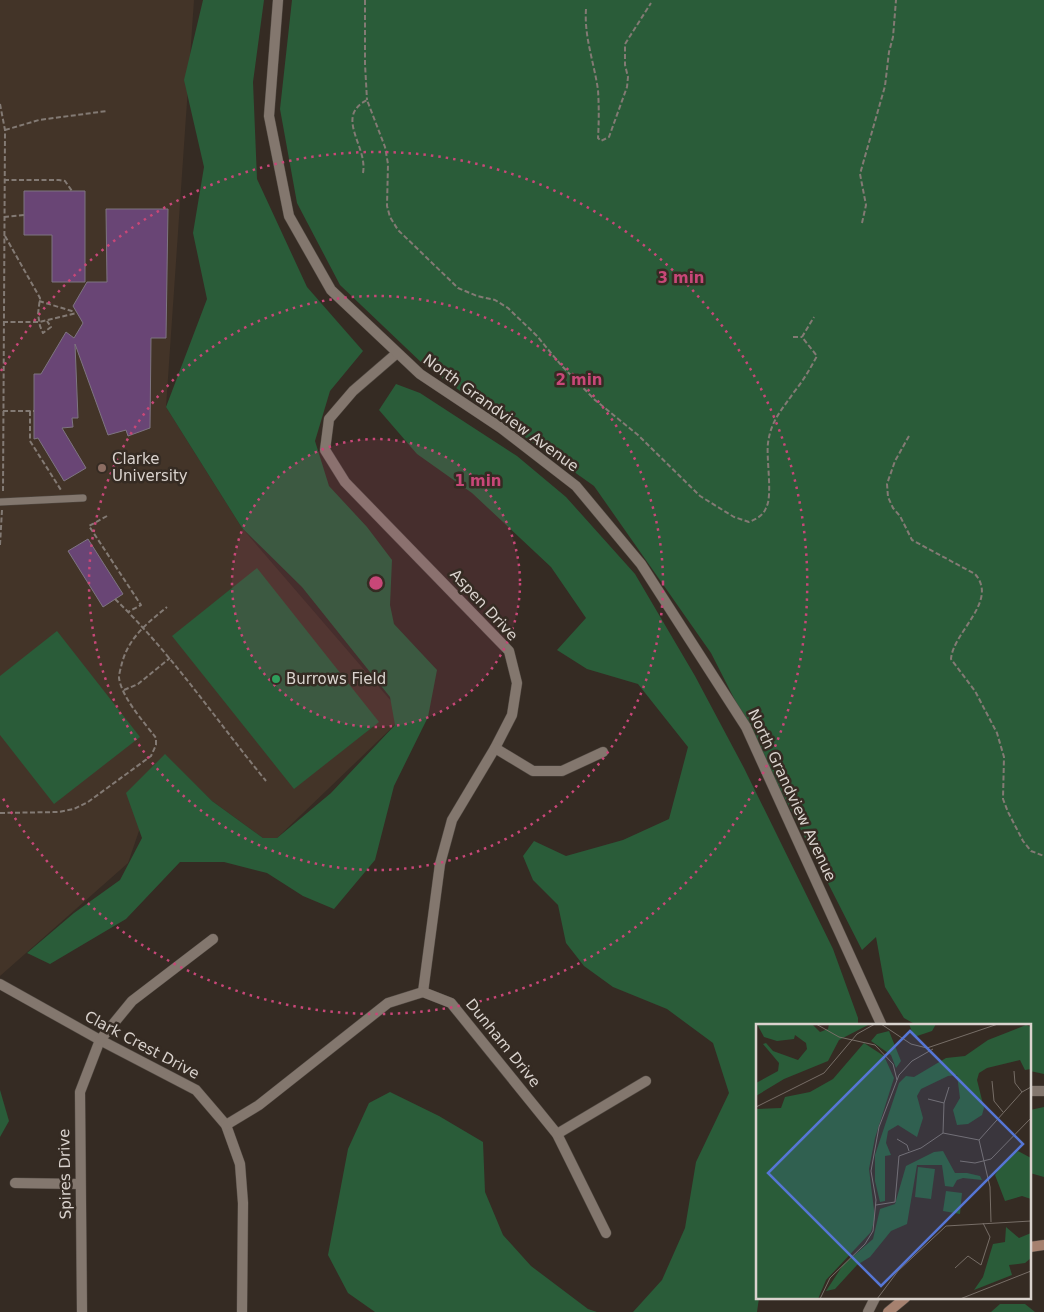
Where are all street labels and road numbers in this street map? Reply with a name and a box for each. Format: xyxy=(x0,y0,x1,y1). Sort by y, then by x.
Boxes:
street label: North Grandview Avenue xyxy=(420,351,582,475)
street label: Aspen Drive xyxy=(446,566,522,644)
street label: North Grandview Avenue xyxy=(744,706,840,884)
street label: Dunham Drive xyxy=(462,995,544,1091)
street label: Clark Crest Drive xyxy=(82,1007,202,1083)
street label: Spires Drive xyxy=(55,1128,75,1220)

